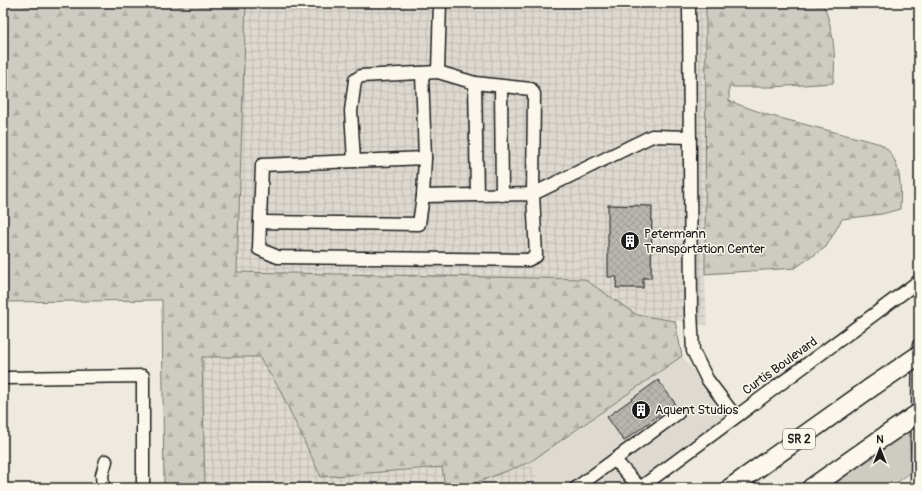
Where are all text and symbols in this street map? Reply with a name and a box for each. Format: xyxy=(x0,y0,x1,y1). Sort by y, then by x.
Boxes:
place label: Petermann Transportation Center xyxy=(644,226,765,257)
building icon: Petermann Transportation Center xyxy=(619,230,641,252)
street label: Curtis Boulevard xyxy=(740,334,820,398)
building icon: Aquent Studios xyxy=(630,399,652,421)
place label: Aquent Studios xyxy=(655,402,739,418)
road number: SR 2 xyxy=(783,429,815,449)
north arrow xyxy=(860,429,900,469)
text: N xyxy=(876,433,884,446)

